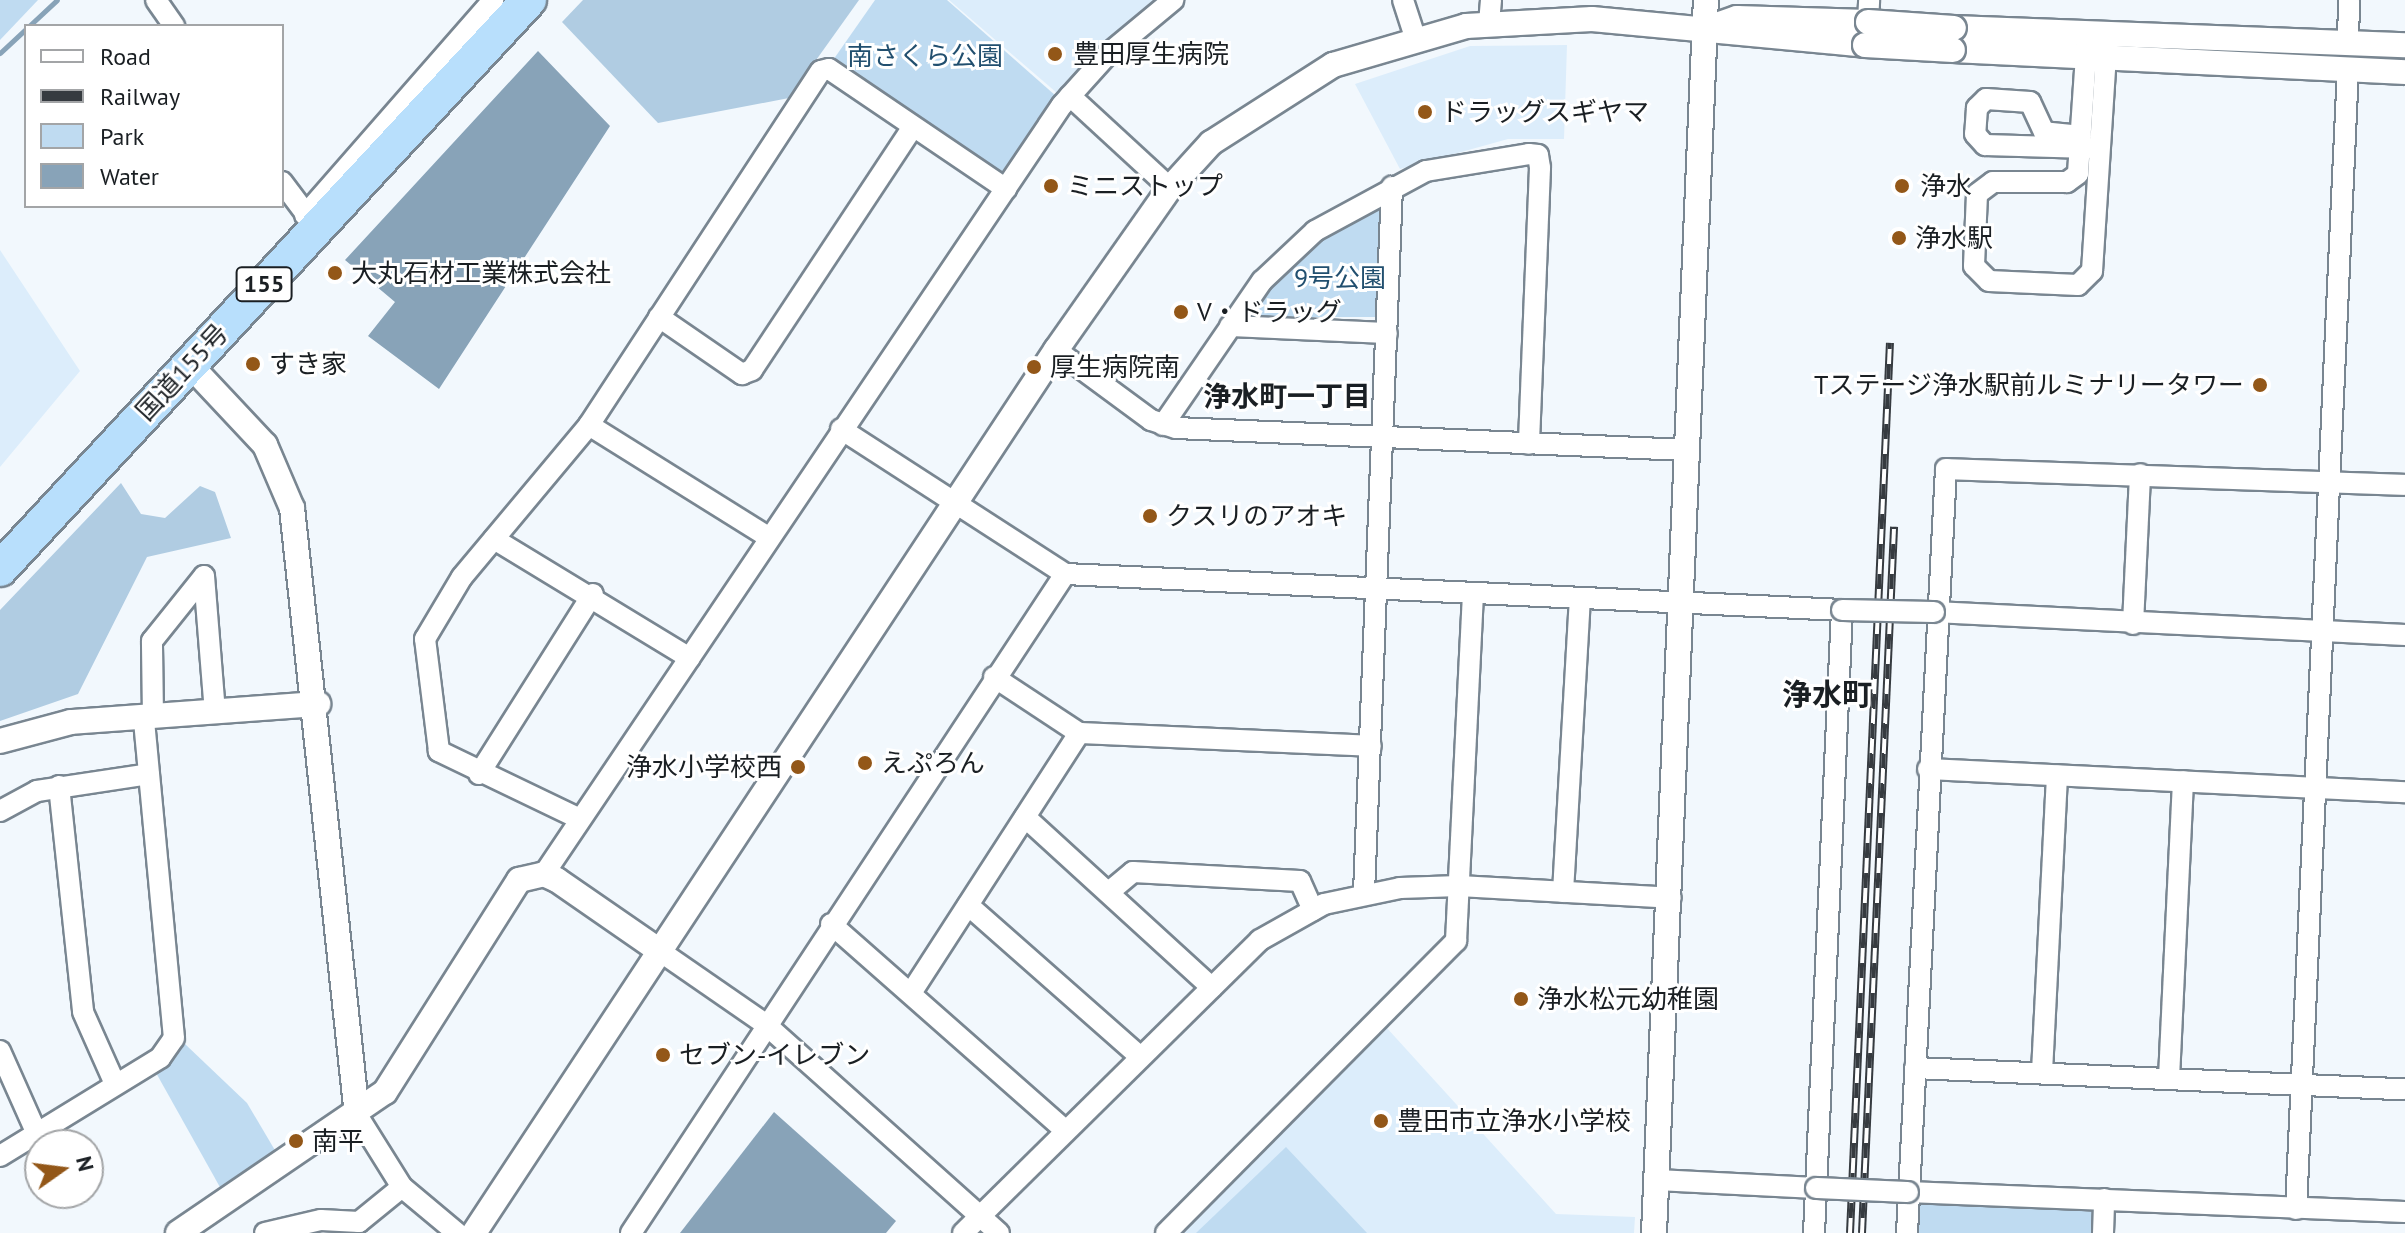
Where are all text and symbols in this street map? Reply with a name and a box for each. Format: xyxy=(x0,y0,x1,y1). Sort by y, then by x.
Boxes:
legend xyxy=(24,24,284,208)
place label: 豊田厚生病院 xyxy=(1073,38,1229,70)
park label: 南さくら公園 xyxy=(847,40,1003,72)
text: Road xyxy=(100,41,151,72)
marker: 豊田厚生病院 xyxy=(1044,43,1066,65)
text: Railway xyxy=(100,81,180,112)
place label: ドラッグスギヤマ xyxy=(1441,96,1649,128)
marker: ドラッグスギヤマ xyxy=(1416,103,1434,121)
text: Park xyxy=(100,121,144,152)
text: Water xyxy=(100,161,159,192)
place label: ミニストップ xyxy=(1067,170,1223,202)
place label: 浄水 xyxy=(1920,170,1972,202)
marker: 浄水 xyxy=(1891,175,1913,197)
marker: ミニストップ xyxy=(1042,177,1060,195)
place label: 浄水駅 xyxy=(1915,222,1993,254)
marker: 浄水駅 xyxy=(1890,229,1908,247)
place label: 大丸石材工業株式会社 xyxy=(351,257,611,289)
park label: 9号公園 xyxy=(1294,262,1386,294)
road number: 155 xyxy=(234,264,294,304)
marker: 大丸石材工業株式会社 xyxy=(326,264,344,282)
place label: V・ドラッグ xyxy=(1197,296,1342,328)
marker: V・ドラッグ xyxy=(1172,303,1190,321)
street label: 国道155号 xyxy=(129,317,235,427)
place label: すき家 xyxy=(269,348,347,380)
place label: 厚生病院南 xyxy=(1050,351,1180,383)
marker: すき家 xyxy=(244,355,262,373)
marker: 厚生病院南 xyxy=(1025,358,1043,376)
place label: Tステージ浄水駅前ルミナリータワー xyxy=(1814,369,2244,401)
marker: Tステージ浄水駅前ルミナリータワー xyxy=(2251,376,2269,394)
district label: 浄水町一丁目 xyxy=(1203,379,1371,413)
place label: クスリのアオキ xyxy=(1166,500,1348,532)
marker: クスリのアオキ xyxy=(1141,507,1159,525)
district label: 浄水町 xyxy=(1782,676,1872,712)
place label: えぷろん xyxy=(881,747,985,779)
place label: 浄水小学校西 xyxy=(626,751,782,783)
marker: えぷろん xyxy=(856,754,874,772)
marker: 浄水小学校西 xyxy=(789,758,807,776)
place label: 浄水松元幼稚園 xyxy=(1537,983,1719,1015)
marker: 浄水松元幼稚園 xyxy=(1512,990,1530,1008)
place label: セブン-イレブン xyxy=(679,1039,870,1071)
marker: セブン-イレブン xyxy=(654,1046,672,1064)
place label: 豊田市立浄水小学校 xyxy=(1397,1105,1631,1137)
marker: 豊田市立浄水小学校 xyxy=(1372,1112,1390,1130)
place label: 南平 xyxy=(312,1125,364,1157)
north arrow xyxy=(24,1129,104,1209)
marker: 南平 xyxy=(287,1132,305,1150)
text: N xyxy=(70,1153,101,1174)

